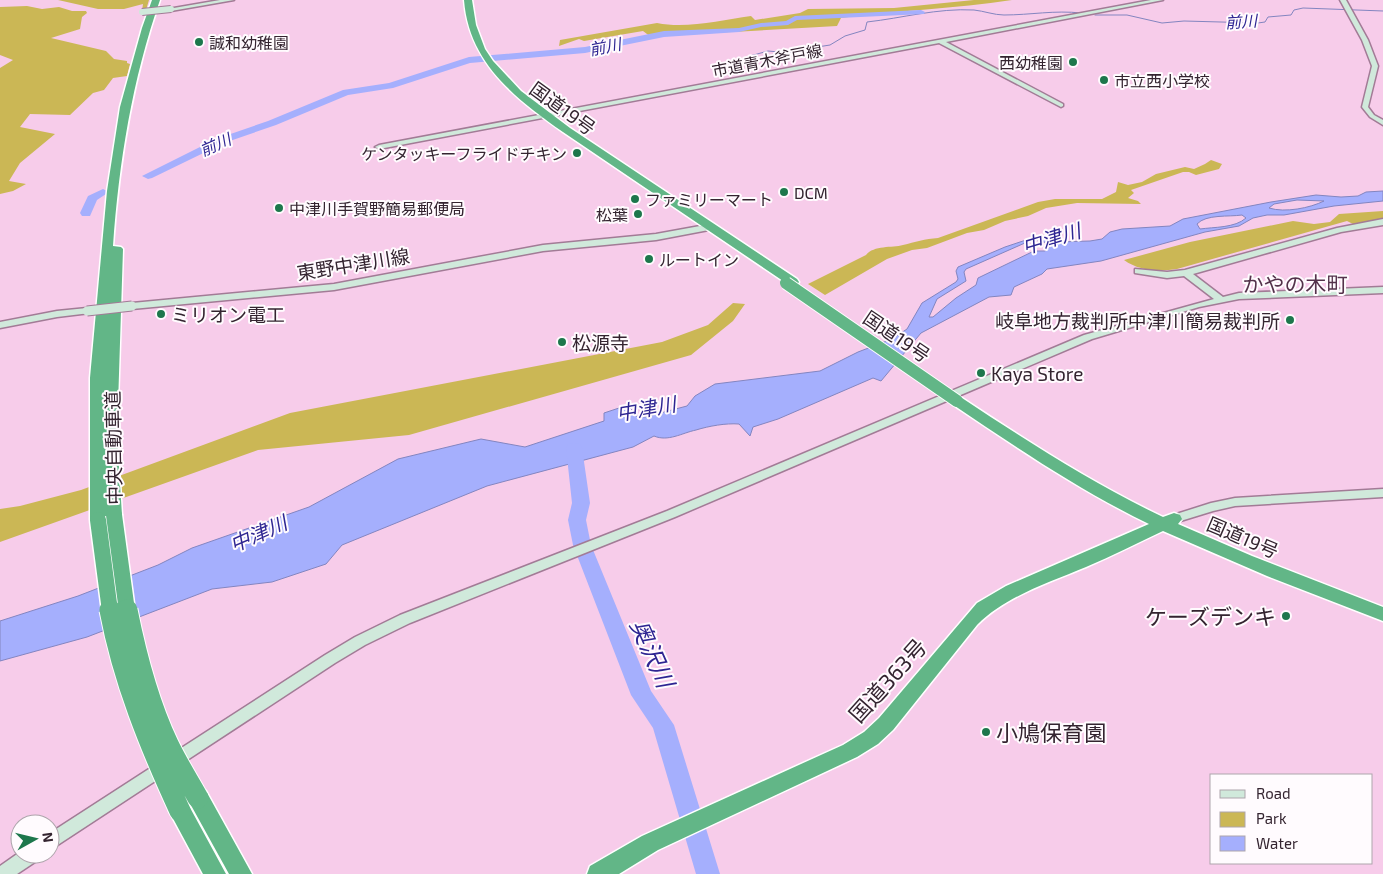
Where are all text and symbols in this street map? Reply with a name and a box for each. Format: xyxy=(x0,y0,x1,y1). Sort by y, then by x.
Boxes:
water label: 前川 xyxy=(1224,10,1260,32)
place label: 誠和幼稚園 xyxy=(209,33,289,52)
water label: 前川 xyxy=(587,33,624,58)
marker: 誠和幼稚園 xyxy=(193,36,205,48)
street label: 市道青木斧戸線 xyxy=(710,40,824,80)
place label: 西幼稚園 xyxy=(999,53,1063,72)
marker: 西幼稚園 xyxy=(1067,56,1079,68)
place label: 市立西小学校 xyxy=(1114,71,1210,90)
marker: 市立西小学校 xyxy=(1098,74,1110,86)
street label: 国道19号 xyxy=(526,77,600,139)
water label: 前川 xyxy=(197,128,235,159)
place label: ケンタッキーフライドチキン xyxy=(361,144,567,163)
marker: ケンタッキーフライドチキン xyxy=(571,147,583,159)
place label: DCM xyxy=(794,183,828,202)
marker: DCM xyxy=(778,186,790,198)
place label: ファミリーマート xyxy=(645,190,773,209)
marker: ファミリーマート xyxy=(629,193,641,205)
place label: 中津川手賀野簡易郵便局 xyxy=(289,199,465,218)
marker: 中津川手賀野簡易郵便局 xyxy=(273,202,285,214)
place label: 松葉 xyxy=(596,205,628,224)
marker: 松葉 xyxy=(632,208,644,220)
water label: 中津川 xyxy=(1019,217,1085,258)
street label: 東野中津川線 xyxy=(295,244,411,284)
place label: ルートイン xyxy=(659,250,739,269)
marker: ルートイン xyxy=(643,253,655,265)
district label: かやの木町 xyxy=(1243,271,1348,296)
place label: ミリオン電工 xyxy=(171,303,285,326)
street label: 国道19号 xyxy=(859,305,935,367)
marker: ミリオン電工 xyxy=(155,308,167,320)
place label: 岐阜地方裁判所中津川簡易裁判所 xyxy=(995,309,1280,332)
marker: 岐阜地方裁判所中津川簡易裁判所 xyxy=(1284,314,1296,326)
place label: 松源寺 xyxy=(572,331,629,354)
marker: 松源寺 xyxy=(556,336,568,348)
place label: Kaya Store xyxy=(991,362,1083,385)
marker: Kaya Store xyxy=(975,367,987,379)
street label: 中央自動車道 xyxy=(101,391,125,505)
water label: 中津川 xyxy=(614,391,680,425)
water label: 中津川 xyxy=(226,509,292,556)
street label: 国道19号 xyxy=(1204,512,1282,562)
place label: ケーズデンキ xyxy=(1145,603,1276,629)
marker: ケーズデンキ xyxy=(1280,610,1292,622)
water label: 奥沢川 xyxy=(625,614,682,695)
street label: 国道363号 xyxy=(843,633,931,727)
place label: 小鳩保育園 xyxy=(996,719,1106,745)
marker: 小鳩保育園 xyxy=(980,726,992,738)
legend xyxy=(1210,774,1373,864)
text: Road xyxy=(1256,784,1291,802)
text: Park xyxy=(1256,809,1287,827)
north arrow xyxy=(10,814,60,864)
text: N xyxy=(39,831,57,843)
text: Water xyxy=(1256,834,1298,852)

